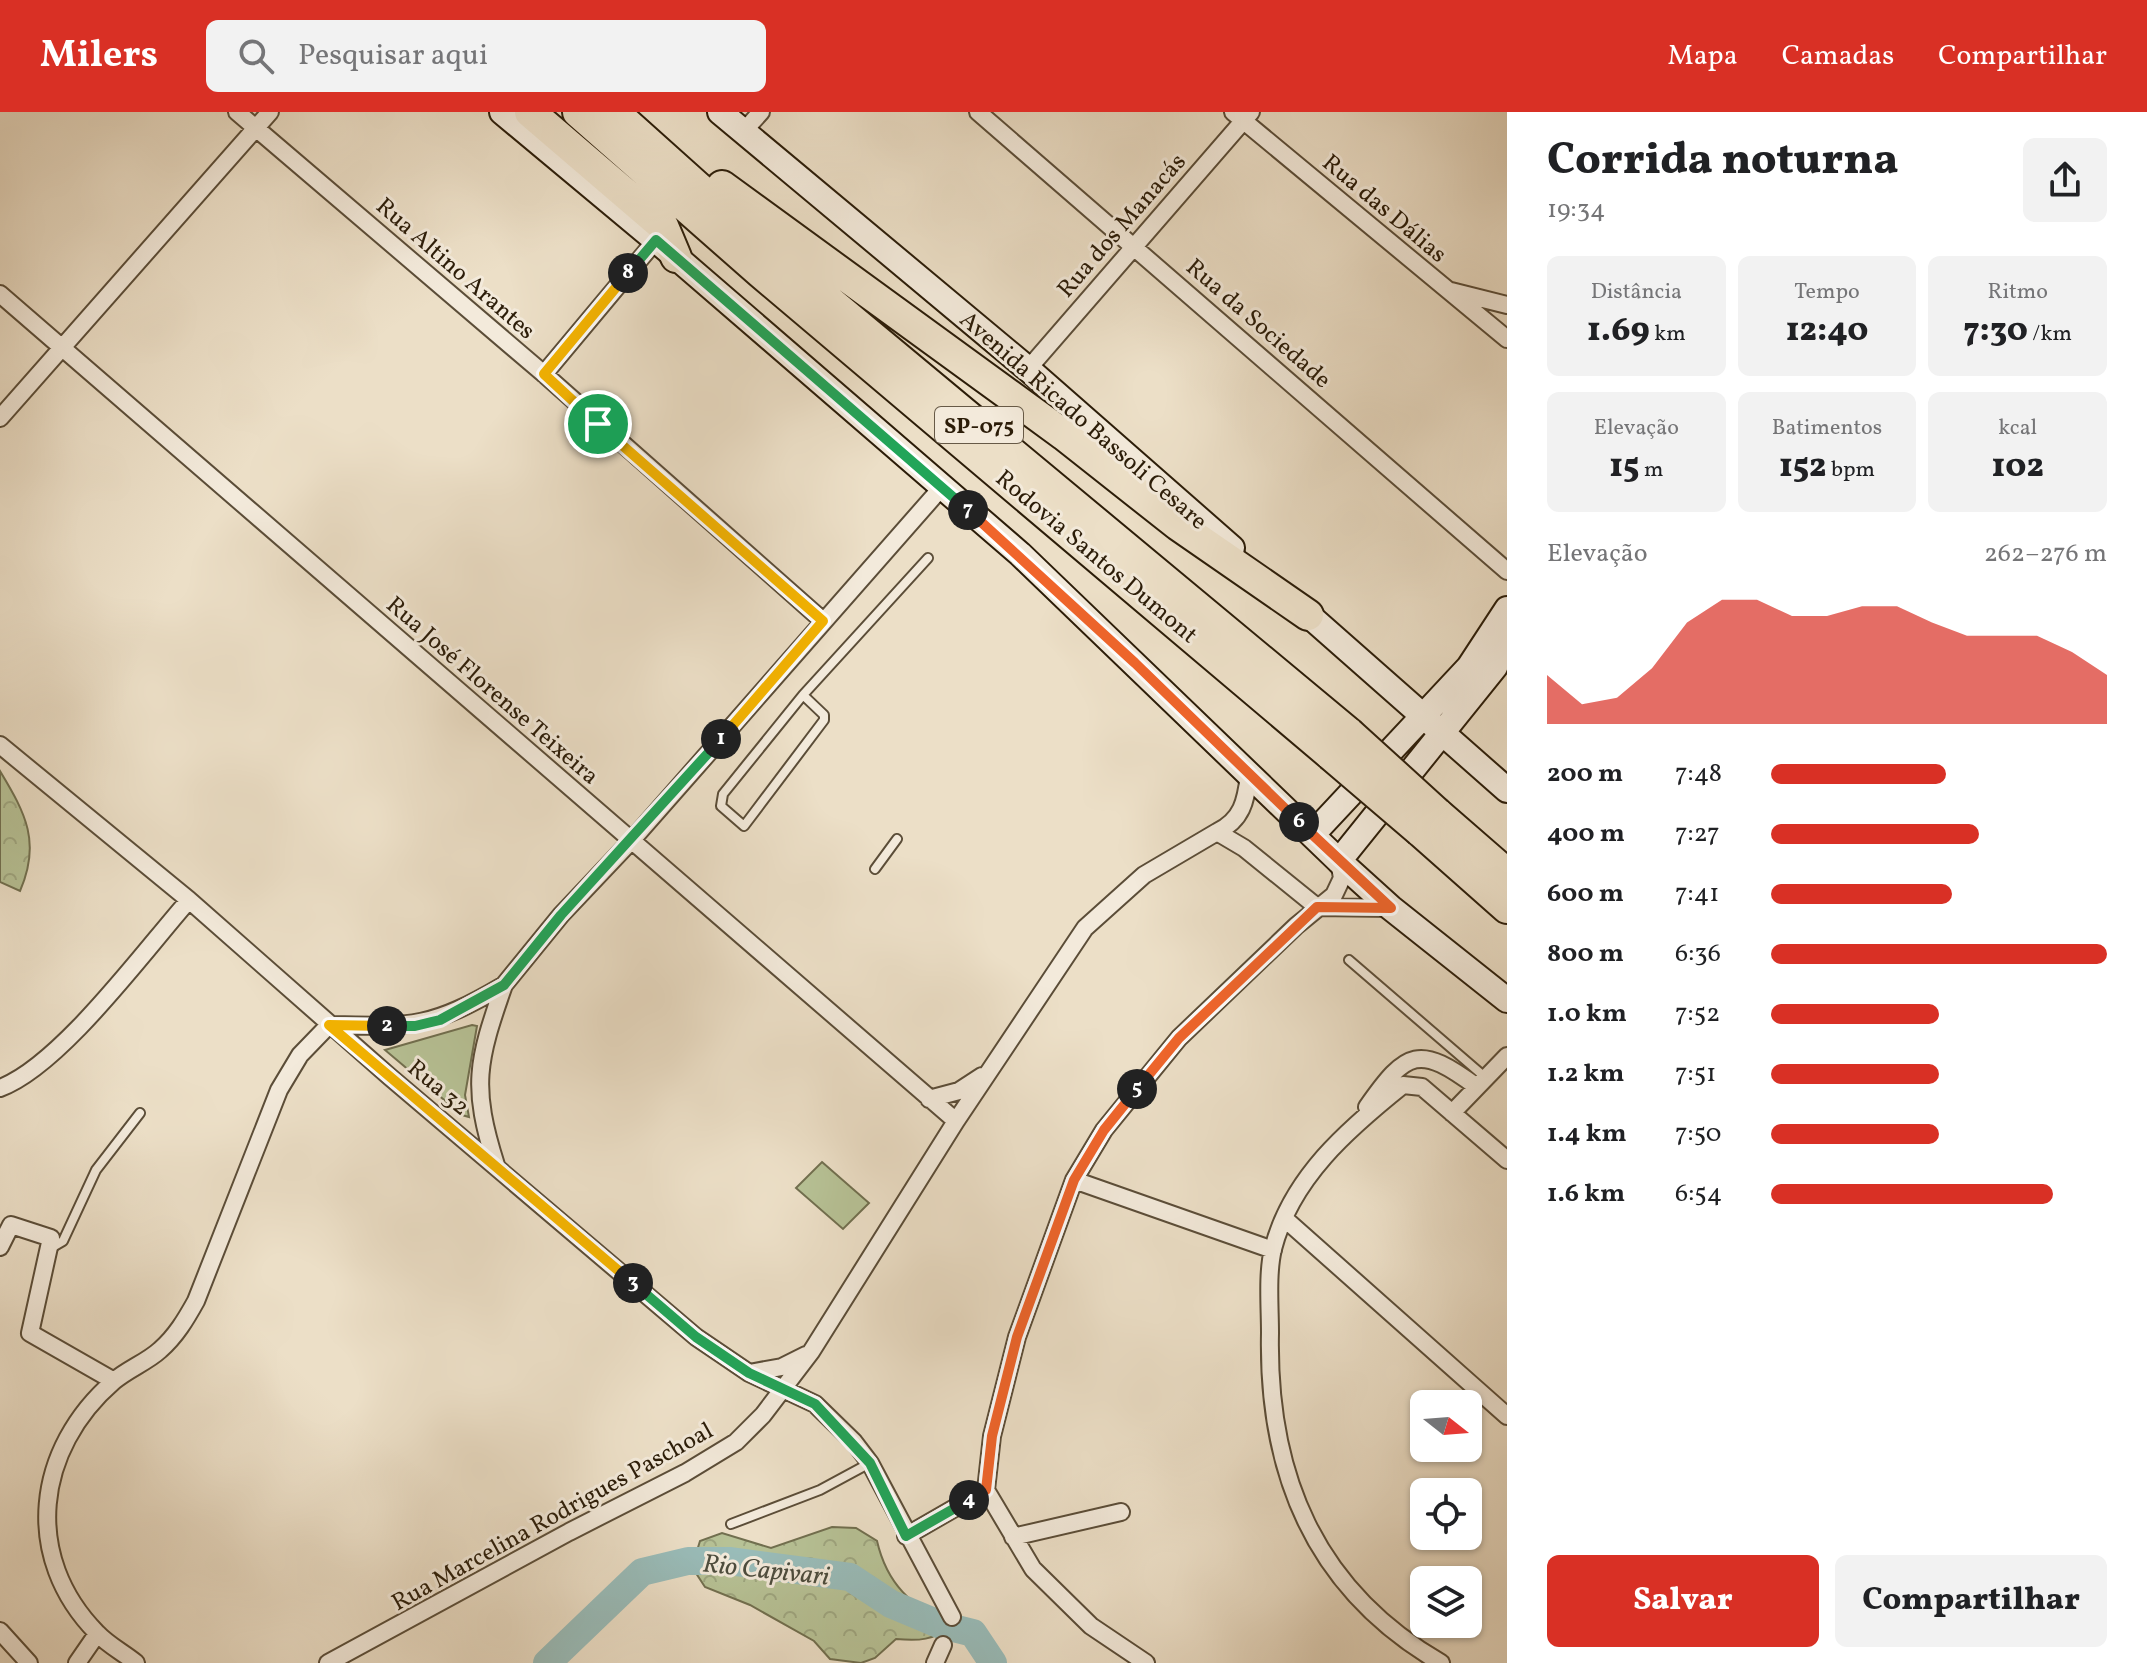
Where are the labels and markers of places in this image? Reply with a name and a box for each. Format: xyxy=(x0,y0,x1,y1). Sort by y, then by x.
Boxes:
pin: 8 xyxy=(608,253,648,293)
pin xyxy=(564,390,632,458)
pin: 7 xyxy=(948,490,988,530)
pin: 1 xyxy=(701,719,741,759)
pin: 6 xyxy=(1279,802,1319,842)
pin: 2 xyxy=(367,1006,407,1046)
pin: 5 xyxy=(1117,1069,1157,1109)
pin: 3 xyxy=(613,1263,653,1303)
pin: 4 xyxy=(949,1480,989,1520)

